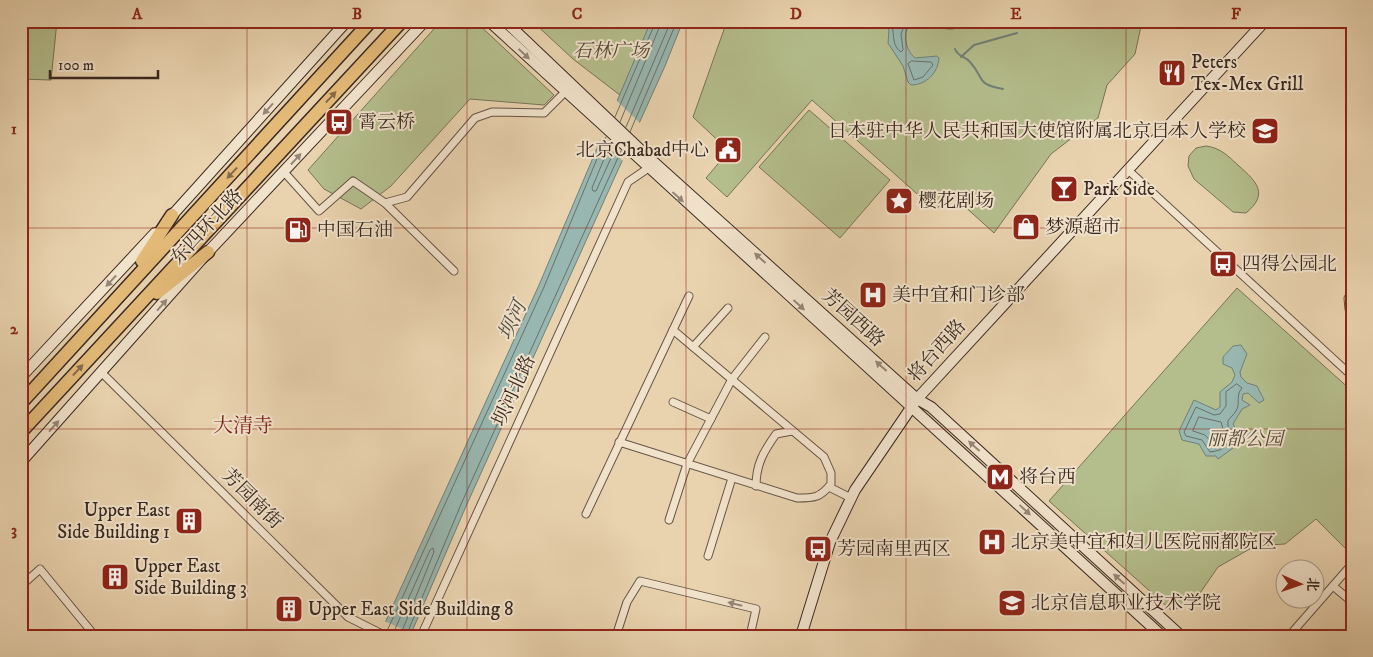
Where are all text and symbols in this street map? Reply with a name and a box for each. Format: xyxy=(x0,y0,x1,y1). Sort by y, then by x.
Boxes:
text: A xyxy=(131,4,143,24)
text: B xyxy=(352,4,362,24)
text: C xyxy=(572,4,582,24)
text: D xyxy=(790,4,802,24)
text: E xyxy=(1010,4,1022,24)
text: F xyxy=(1231,4,1241,24)
park label: 石林广场 xyxy=(573,40,651,63)
scale bar xyxy=(50,48,158,80)
one-way arrow xyxy=(518,48,530,60)
place label: Peters Tex-Mex Grill xyxy=(1191,51,1304,96)
text: 100 m xyxy=(58,56,94,75)
restaurant icon: Peters Tex-Mex Grill xyxy=(1157,58,1187,88)
one-way arrow xyxy=(325,91,337,103)
one-way arrow xyxy=(262,103,274,115)
bus stop icon: 霄云桥 xyxy=(324,107,354,137)
place label: 霄云桥 xyxy=(358,111,415,134)
school or university icon: 日本驻中华人民共和国大使馆附属北京日本人学校 xyxy=(1250,116,1280,146)
text: 1 xyxy=(11,119,17,139)
place label: 日本驻中华人民共和国大使馆附属北京日本人学校 xyxy=(828,120,1246,143)
public building icon: 北京Chabad中心 xyxy=(713,135,743,165)
place label: 北京Chabad中心 xyxy=(576,139,709,162)
one-way arrow xyxy=(290,154,302,166)
one-way arrow xyxy=(226,167,238,179)
bar icon: Park Side xyxy=(1049,174,1079,204)
place label: Park Side xyxy=(1083,178,1155,201)
street label: 东四环北路 xyxy=(166,184,248,270)
place icon: 樱花剧场 xyxy=(884,186,914,216)
place label: 樱花剧场 xyxy=(918,190,994,213)
one-way arrow xyxy=(672,191,685,202)
shop icon: 梦源超市 xyxy=(1011,212,1041,242)
fuel station icon: 中国石油 xyxy=(283,215,313,245)
place label: 梦源超市 xyxy=(1045,216,1121,239)
place label: 中国石油 xyxy=(317,219,393,242)
bus stop icon: 四得公园北 xyxy=(1208,249,1238,279)
one-way arrow xyxy=(753,252,766,263)
place label: 四得公园北 xyxy=(1242,253,1337,276)
one-way arrow xyxy=(105,275,117,287)
hospital icon: 美中宜和门诊部 xyxy=(858,280,888,310)
street label: 芳园西路 xyxy=(817,284,889,352)
place label: 美中宜和门诊部 xyxy=(892,284,1025,307)
water label: 坝河 xyxy=(493,295,534,344)
one-way arrow xyxy=(157,298,168,311)
one-way arrow xyxy=(793,299,805,311)
street label: 将台西路 xyxy=(903,315,971,387)
text: 2 xyxy=(10,319,19,339)
street label: 坝河北路 xyxy=(488,352,540,430)
one-way arrow xyxy=(875,360,887,372)
one-way arrow xyxy=(72,364,84,376)
district label: 大清寺 xyxy=(213,414,273,439)
one-way arrow xyxy=(48,420,60,432)
park label: 丽都公园 xyxy=(1207,428,1286,451)
one-way arrow xyxy=(968,440,980,452)
metro station icon: 将台西 xyxy=(985,462,1015,492)
street label: 芳园南街 xyxy=(217,464,287,534)
place label: 将台西 xyxy=(1019,466,1076,489)
place label: Upper East Side Building 1 xyxy=(57,499,170,544)
one-way arrow xyxy=(1019,504,1031,516)
building icon: Upper East Side Building 1 xyxy=(174,506,204,536)
text: 3 xyxy=(11,520,17,540)
hospital icon: 北京美中宜和妇儿医院丽都院区 xyxy=(977,527,1007,557)
place label: 北京美中宜和妇儿医院丽都院区 xyxy=(1011,531,1277,554)
bus stop icon: 芳园南里西区 xyxy=(803,534,833,564)
place label: 芳园南里西区 xyxy=(837,538,951,561)
place label: Upper East Side Building 3 xyxy=(134,555,247,600)
north arrow xyxy=(1276,560,1326,610)
building icon: Upper East Side Building 3 xyxy=(100,562,130,592)
one-way arrow xyxy=(1114,573,1126,585)
text: 北 xyxy=(1303,577,1321,592)
school or university icon: 北京信息职业技术学院 xyxy=(997,588,1027,618)
place label: 北京信息职业技术学院 xyxy=(1031,592,1221,615)
building icon: Upper East Side Building 8 xyxy=(274,594,304,624)
place label: Upper East Side Building 8 xyxy=(308,598,514,621)
one-way arrow xyxy=(728,600,743,608)

